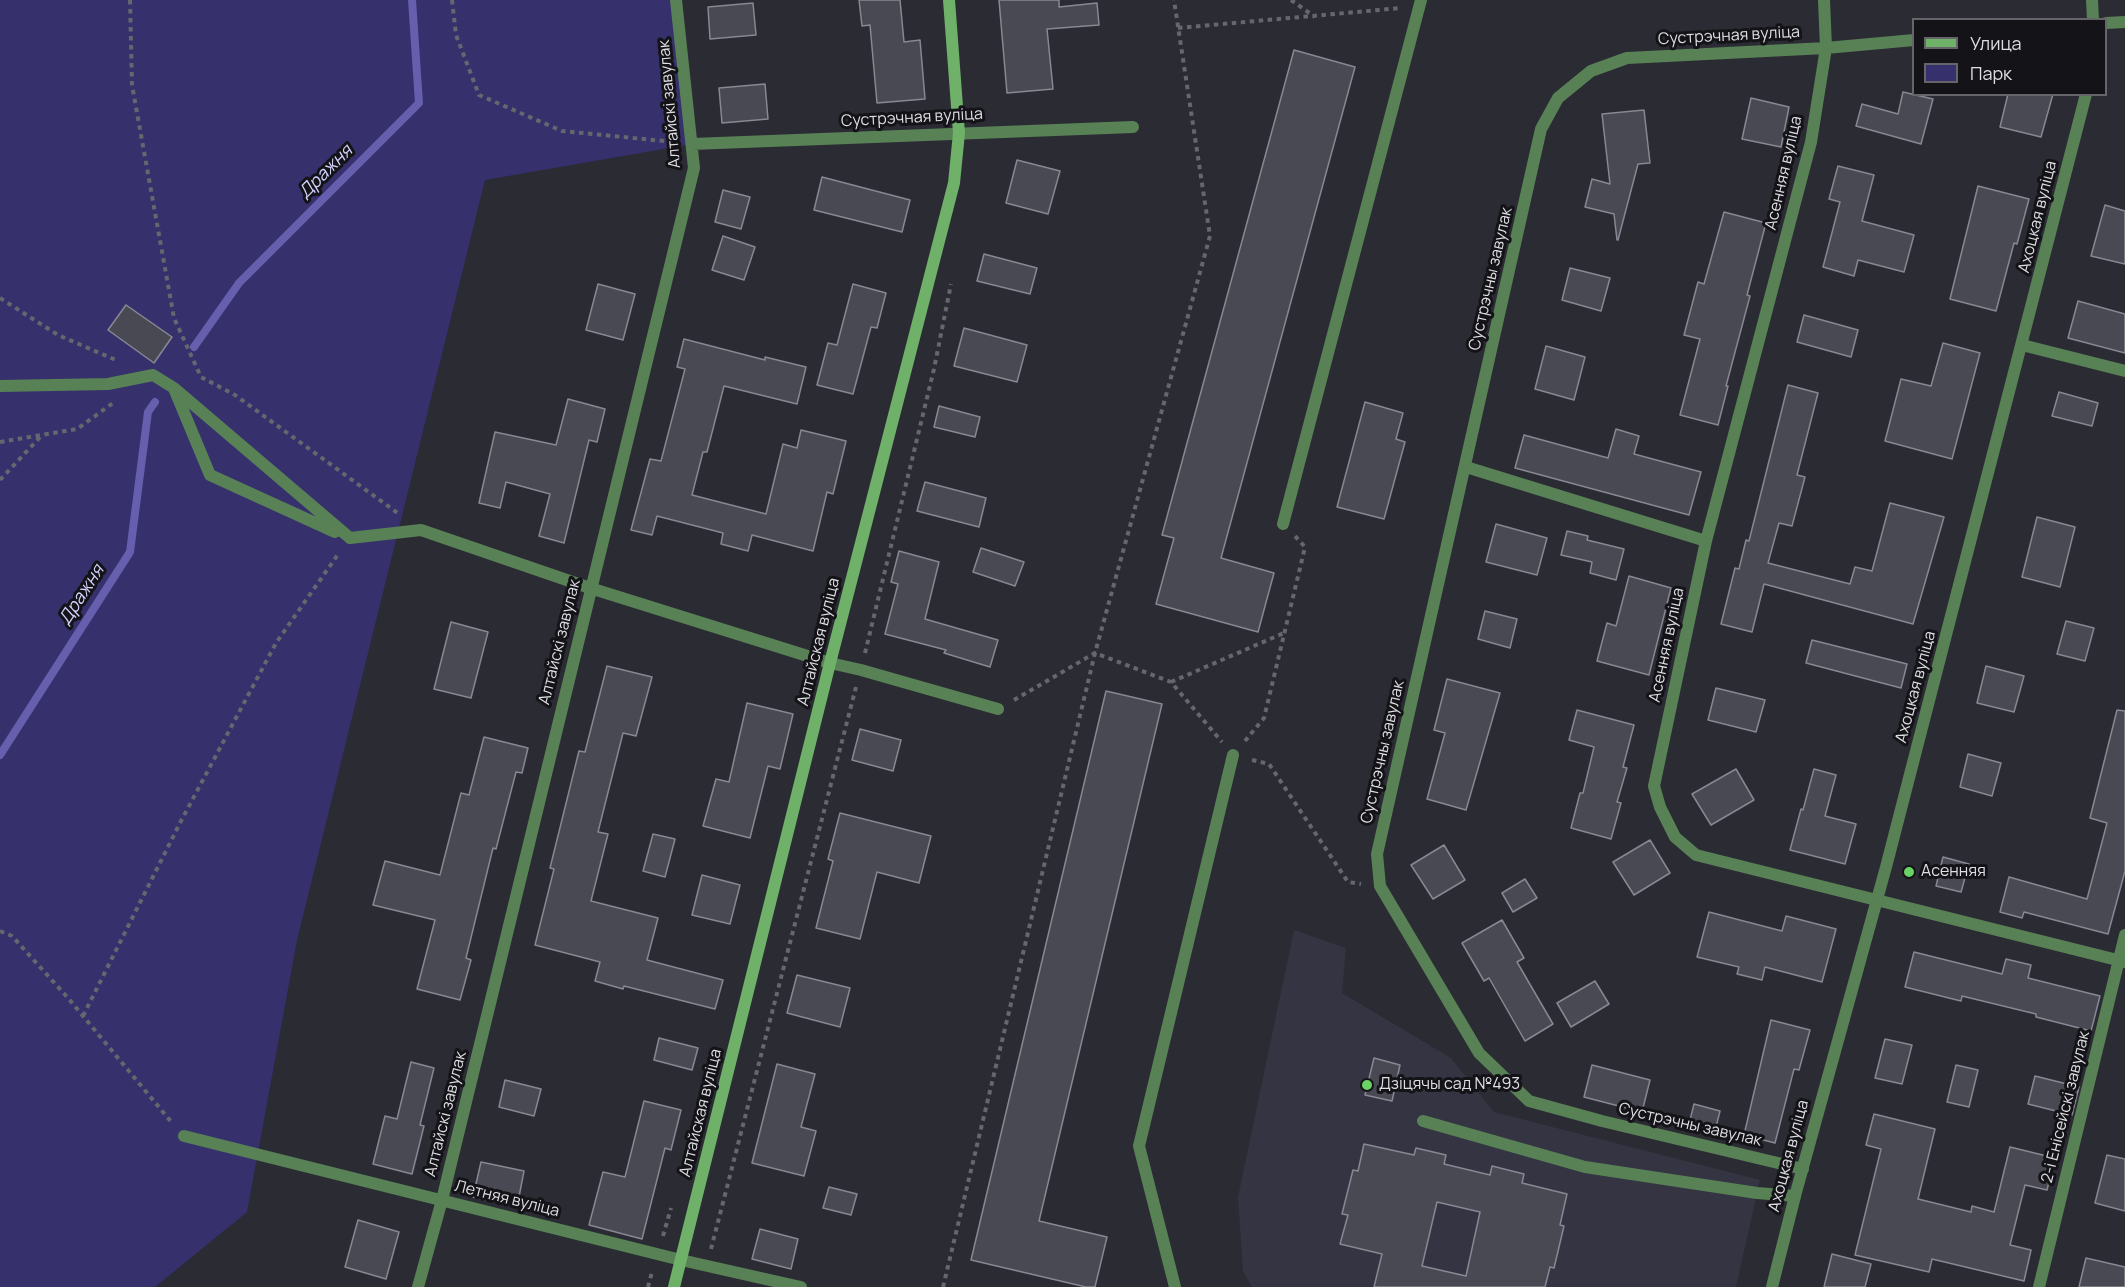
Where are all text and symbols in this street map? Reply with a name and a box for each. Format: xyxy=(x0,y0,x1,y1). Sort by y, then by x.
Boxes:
legend xyxy=(1912,18,2107,96)
street label: Сустрэчная вуліца xyxy=(1658,23,1800,49)
text: Улица xyxy=(1970,31,2022,55)
street label: Алтайскі завулак xyxy=(655,39,685,169)
text: Парк xyxy=(1970,61,2012,85)
street label: Сустрэчная вуліца xyxy=(841,105,983,131)
street label: Асенняя вуліца xyxy=(1762,114,1806,232)
water label: Дражня xyxy=(295,141,357,203)
street label: Ахоцкая вуліца xyxy=(2015,159,2061,275)
street label: Сустрэчны завулак xyxy=(1465,205,1517,353)
water label: Дражня xyxy=(55,561,109,629)
street label: Алтайская вуліца xyxy=(794,576,844,708)
street label: Алтайскі завулак xyxy=(535,577,585,707)
street label: Асенняя вуліца xyxy=(1645,586,1689,704)
street label: Ахоцкая вуліца xyxy=(1892,629,1940,745)
street label: Сустрэчны завулак xyxy=(1357,678,1409,826)
place label: Асенняя xyxy=(1921,862,1986,882)
marker: Асенняя xyxy=(1902,865,1916,879)
street label: 2-і Енісейскі завулак xyxy=(2038,1029,2094,1185)
street label: Алтайская вуліца xyxy=(676,1047,726,1179)
street label: Алтайскі завулак xyxy=(421,1049,471,1179)
place label: Дзіцячы сад №493 xyxy=(1379,1075,1520,1095)
marker: Дзіцячы сад №493 xyxy=(1360,1078,1374,1092)
street label: Ахоцкая вуліца xyxy=(1765,1098,1813,1214)
street label: Сустрэчны завулак xyxy=(1616,1099,1764,1151)
street label: Летняя вуліца xyxy=(453,1177,561,1221)

